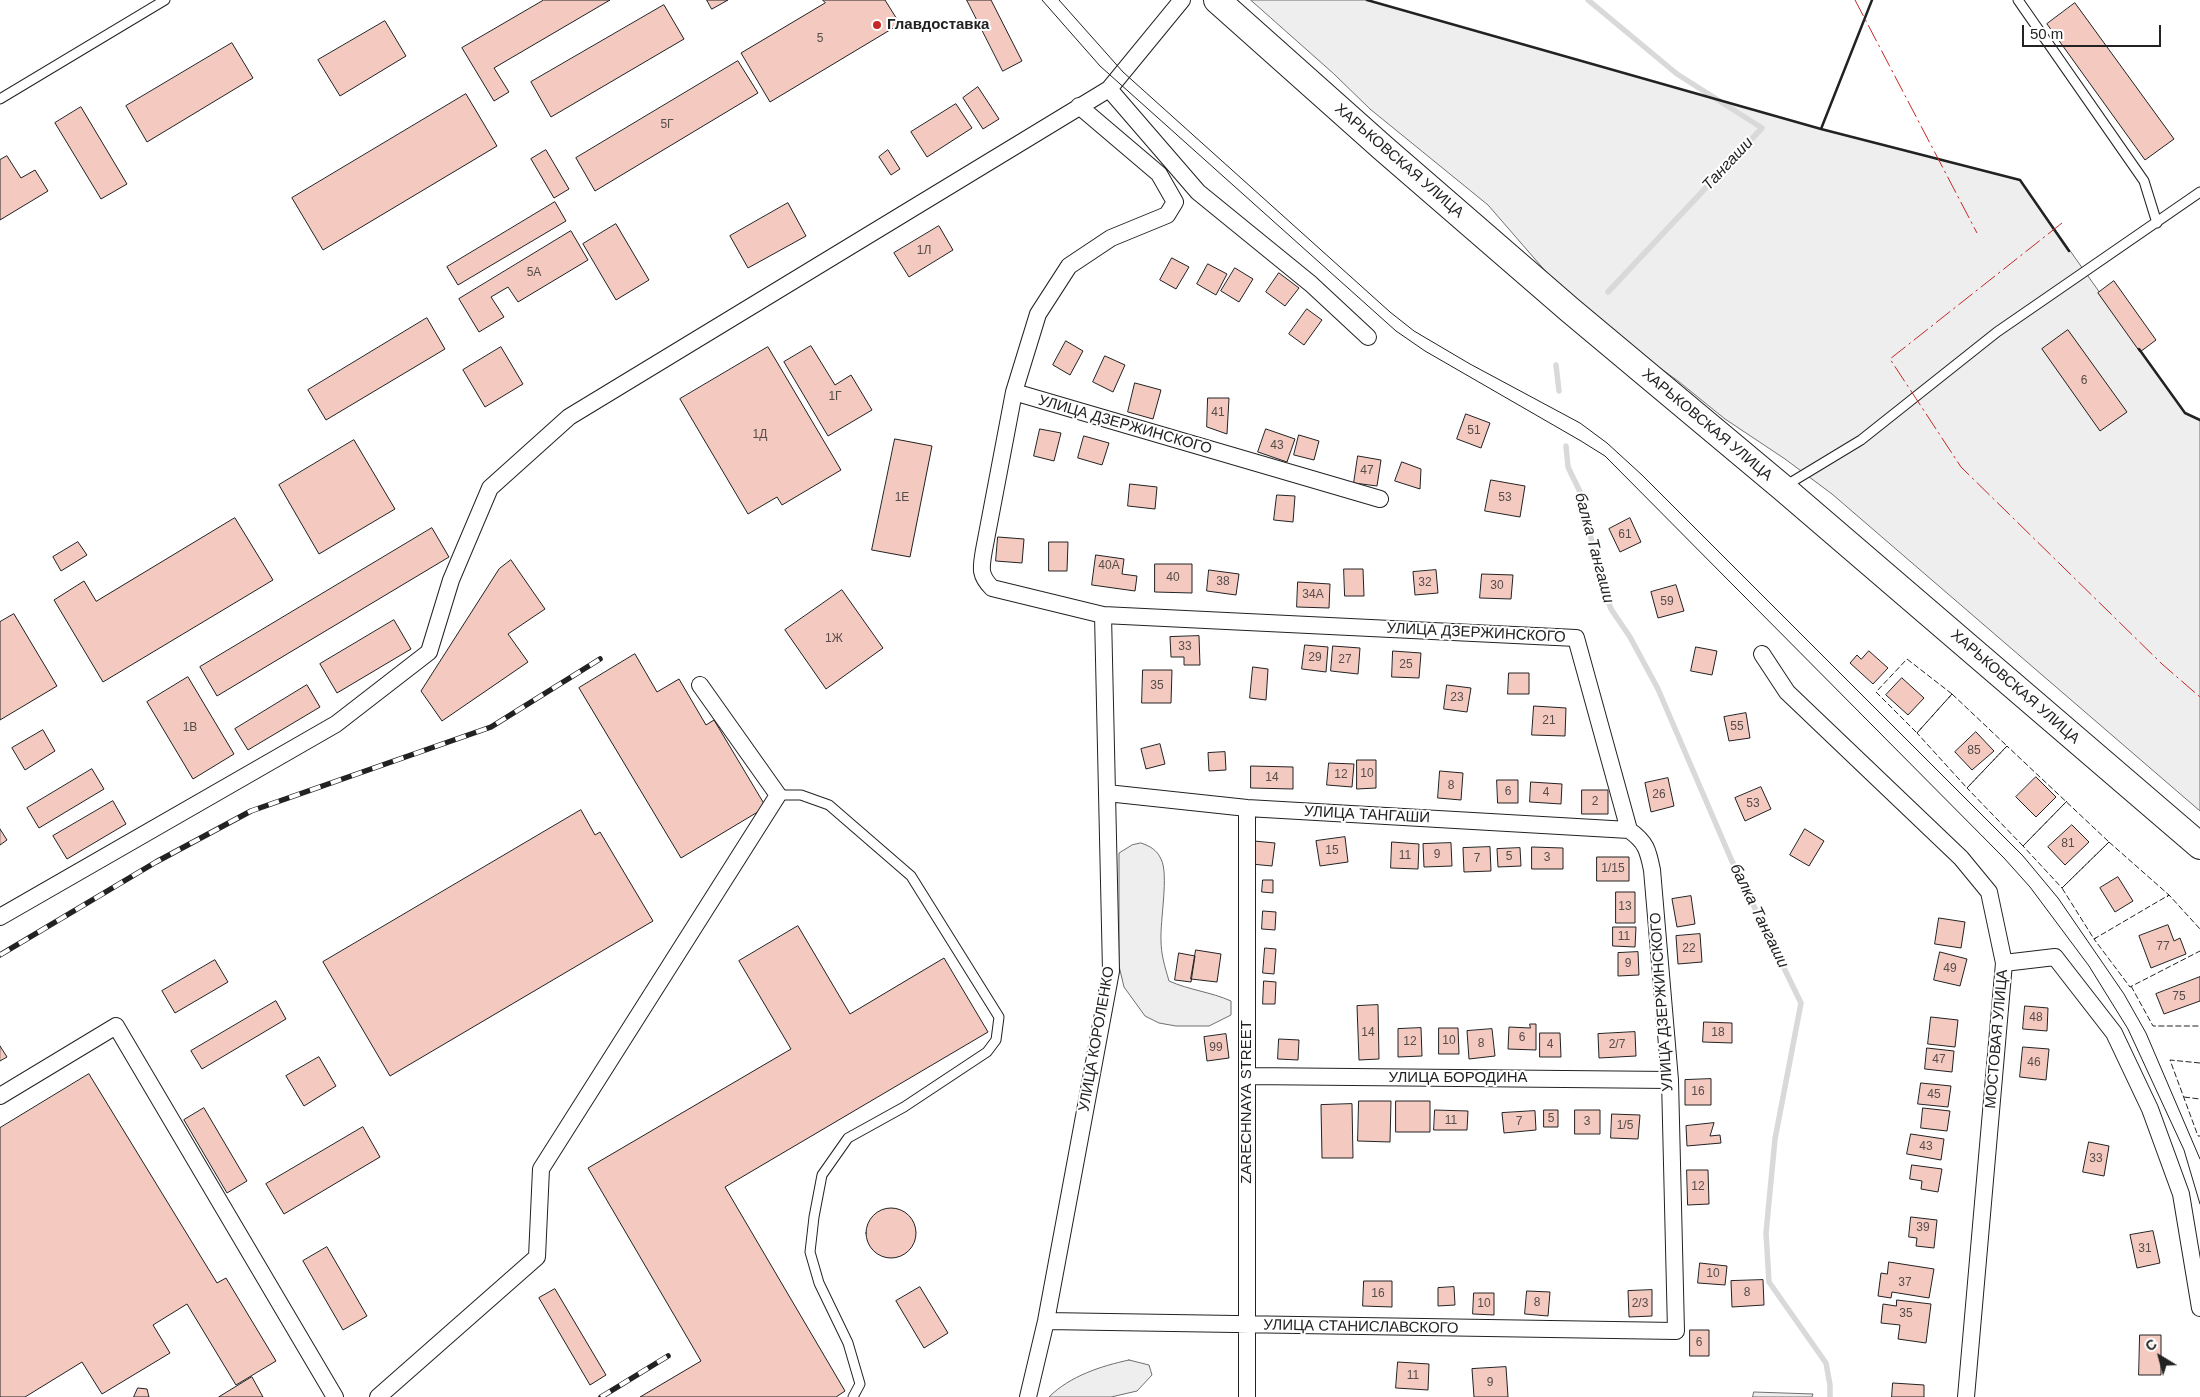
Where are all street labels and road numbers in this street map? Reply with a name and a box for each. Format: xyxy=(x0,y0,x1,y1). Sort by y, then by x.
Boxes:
street label: ХАРЬКОВСКАЯ УЛИЦА xyxy=(1331,100,1467,222)
street label: ХАРЬКОВСКАЯ УЛИЦА xyxy=(1638,365,1776,485)
street label: УЛИЦА ДЗЕРЖИНСКОГО xyxy=(1036,392,1214,458)
street label: УЛИЦА ДЗЕРЖИНСКОГО xyxy=(1386,619,1566,647)
street label: ХАРЬКОВСКАЯ УЛИЦА xyxy=(1947,626,2083,748)
street label: УЛИЦА ТАНГАШИ xyxy=(1304,803,1430,827)
street label: УЛИЦА ДЗЕРЖИНСКОГО xyxy=(1647,912,1677,1092)
street label: УЛИЦА КОРОЛЕНКО xyxy=(1075,965,1119,1113)
street label: МОСТОВАЯ УЛИЦА xyxy=(1982,969,2012,1109)
street label: ZARECHNAYA STREET xyxy=(1238,1020,1256,1184)
street label: УЛИЦА БОРОДИНА xyxy=(1388,1069,1528,1087)
street label: УЛИЦА СТАНИСЛАВСКОГО xyxy=(1263,1316,1459,1338)

